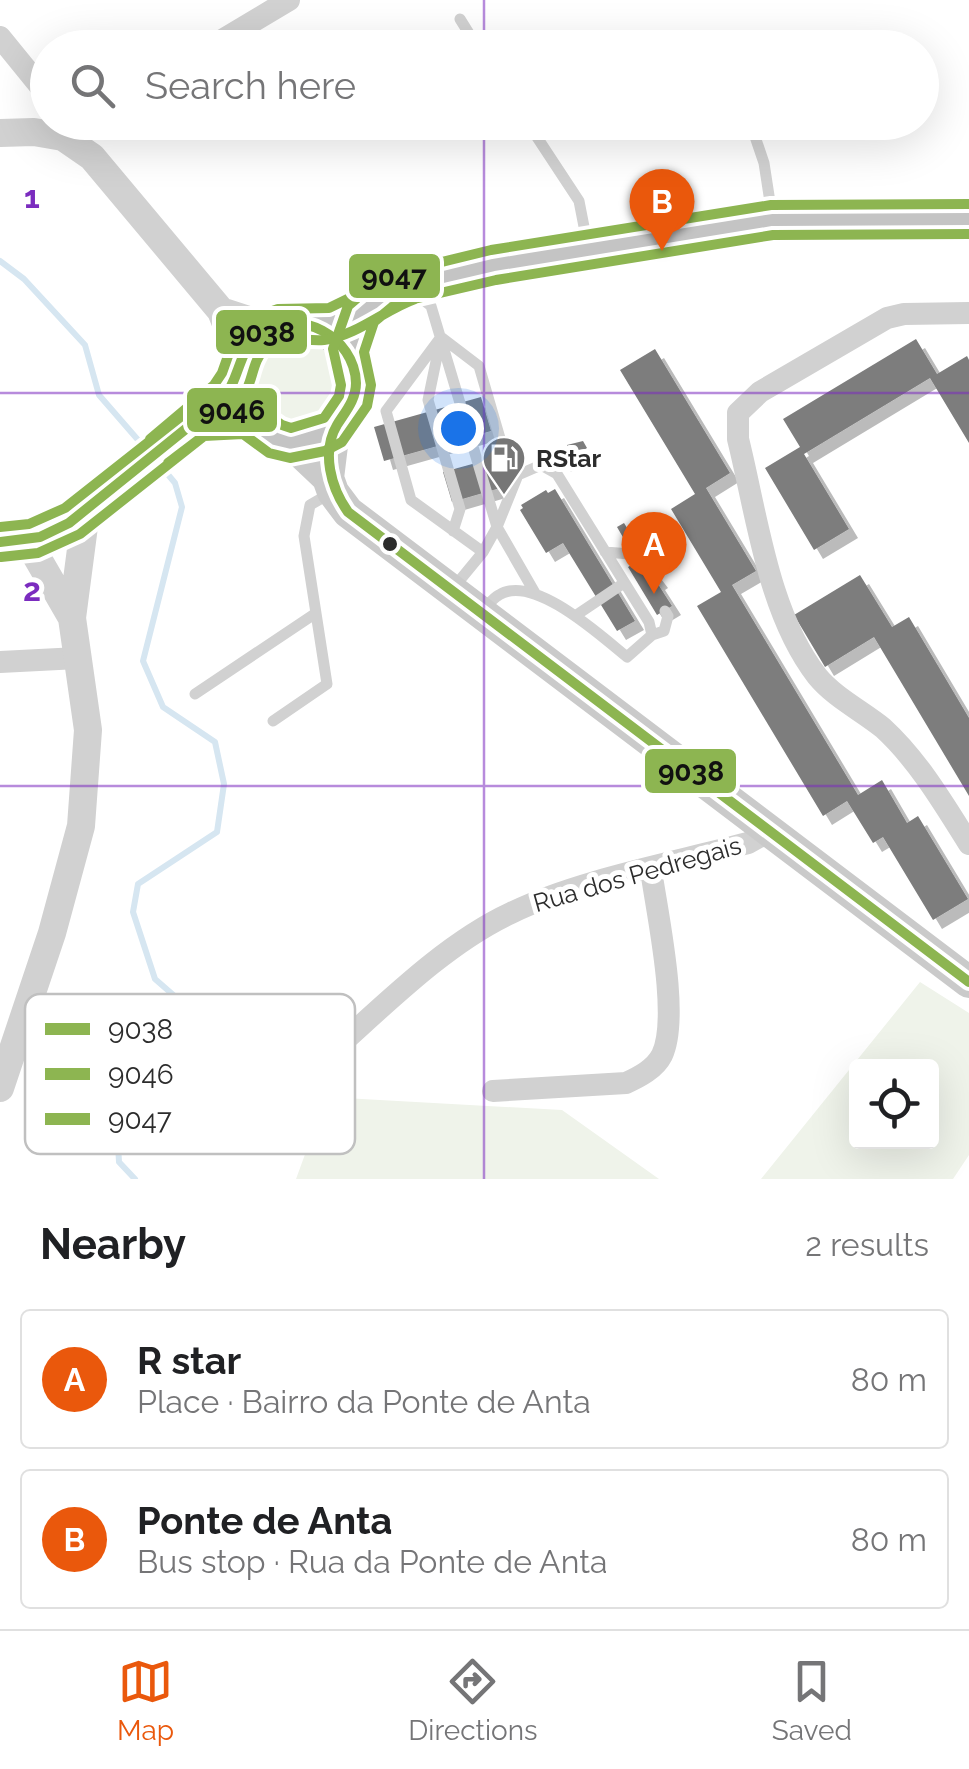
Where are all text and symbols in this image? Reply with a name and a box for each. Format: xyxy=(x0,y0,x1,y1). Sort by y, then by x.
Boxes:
search box xyxy=(30,30,939,140)
icon: search xyxy=(65,58,120,113)
text: Search here xyxy=(145,63,356,108)
pin: B xyxy=(630,168,694,251)
text: 1 xyxy=(24,178,40,215)
line badge: 9047 xyxy=(347,252,442,300)
text: 9047 xyxy=(361,260,427,293)
line badge: 9038 xyxy=(214,308,309,356)
text: 9038 xyxy=(229,316,295,349)
line badge: 9046 xyxy=(185,386,279,434)
text: 9046 xyxy=(199,394,265,427)
your location xyxy=(433,403,484,454)
fuel station icon: RStar xyxy=(481,435,527,496)
place label: RStar xyxy=(536,443,602,473)
pin: A xyxy=(622,512,686,594)
unlabelled marker xyxy=(380,534,400,554)
text: 2 xyxy=(23,571,41,608)
line badge: 9038 xyxy=(643,747,738,795)
text: 9038 xyxy=(658,755,724,788)
street label: Rua dos Pedregais xyxy=(530,830,744,918)
legend xyxy=(25,994,355,1154)
text: 9038 xyxy=(108,1013,173,1046)
text: 9046 xyxy=(108,1058,174,1091)
map controls xyxy=(849,1059,939,1149)
button: locate xyxy=(849,1059,939,1149)
text: 9047 xyxy=(108,1103,172,1136)
text: Nearby xyxy=(40,1220,186,1269)
text: 2 results xyxy=(805,1226,929,1263)
text: R star xyxy=(137,1338,241,1383)
text: A xyxy=(64,1361,85,1398)
text: 80 m xyxy=(851,1361,927,1398)
text: Place · Bairro da Ponte de Anta xyxy=(137,1383,591,1420)
text: Ponte de Anta xyxy=(137,1498,392,1543)
text: B xyxy=(64,1521,85,1558)
text: 80 m xyxy=(851,1521,927,1558)
text: Bus stop · Rua da Ponte de Anta xyxy=(137,1543,607,1580)
tab: Map xyxy=(117,1654,174,1747)
tab: Directions xyxy=(408,1654,538,1747)
tab: Saved xyxy=(772,1654,852,1747)

